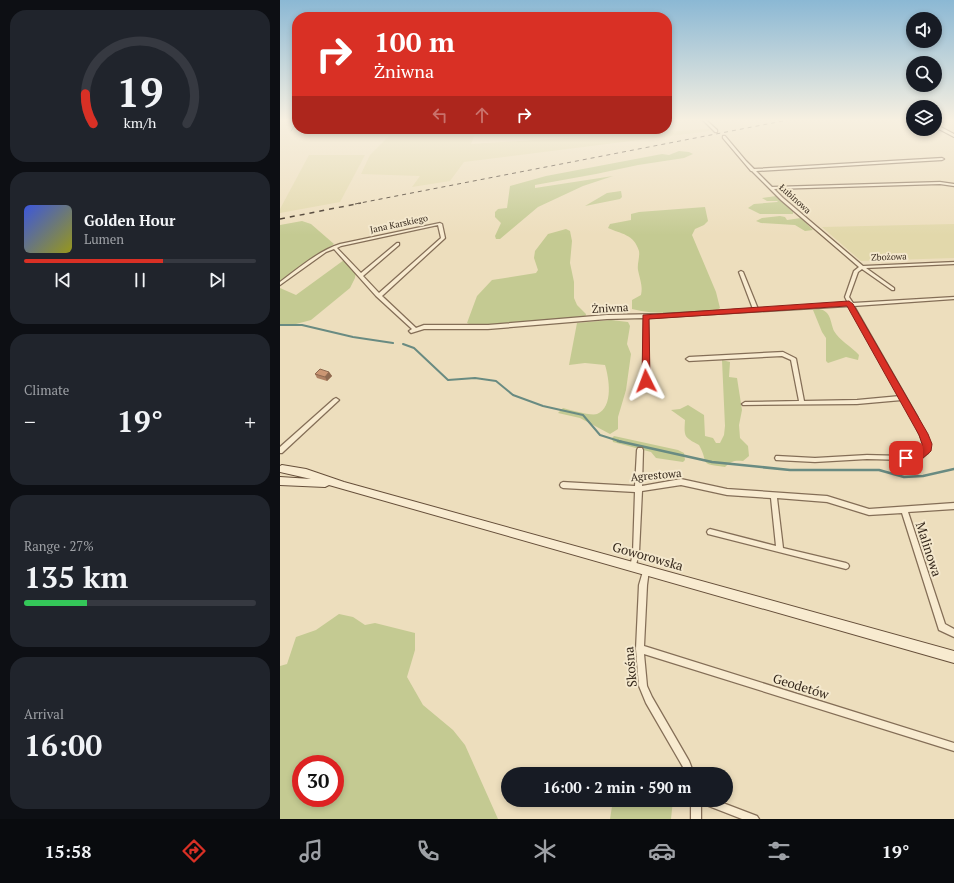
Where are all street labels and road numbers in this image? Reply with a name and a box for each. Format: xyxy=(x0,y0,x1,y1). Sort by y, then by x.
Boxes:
street label: Łubinowa xyxy=(776,181,814,217)
street label: Jana Karskiego xyxy=(369,212,429,236)
street label: Zbożowa xyxy=(871,250,907,264)
street label: Żniwna xyxy=(591,300,629,316)
street label: Agrestowa xyxy=(630,466,682,484)
street label: Malinowa xyxy=(912,519,946,579)
street label: Goworowska xyxy=(610,537,686,575)
street label: Skośna xyxy=(619,646,641,688)
street label: Geodetów xyxy=(771,669,832,703)

